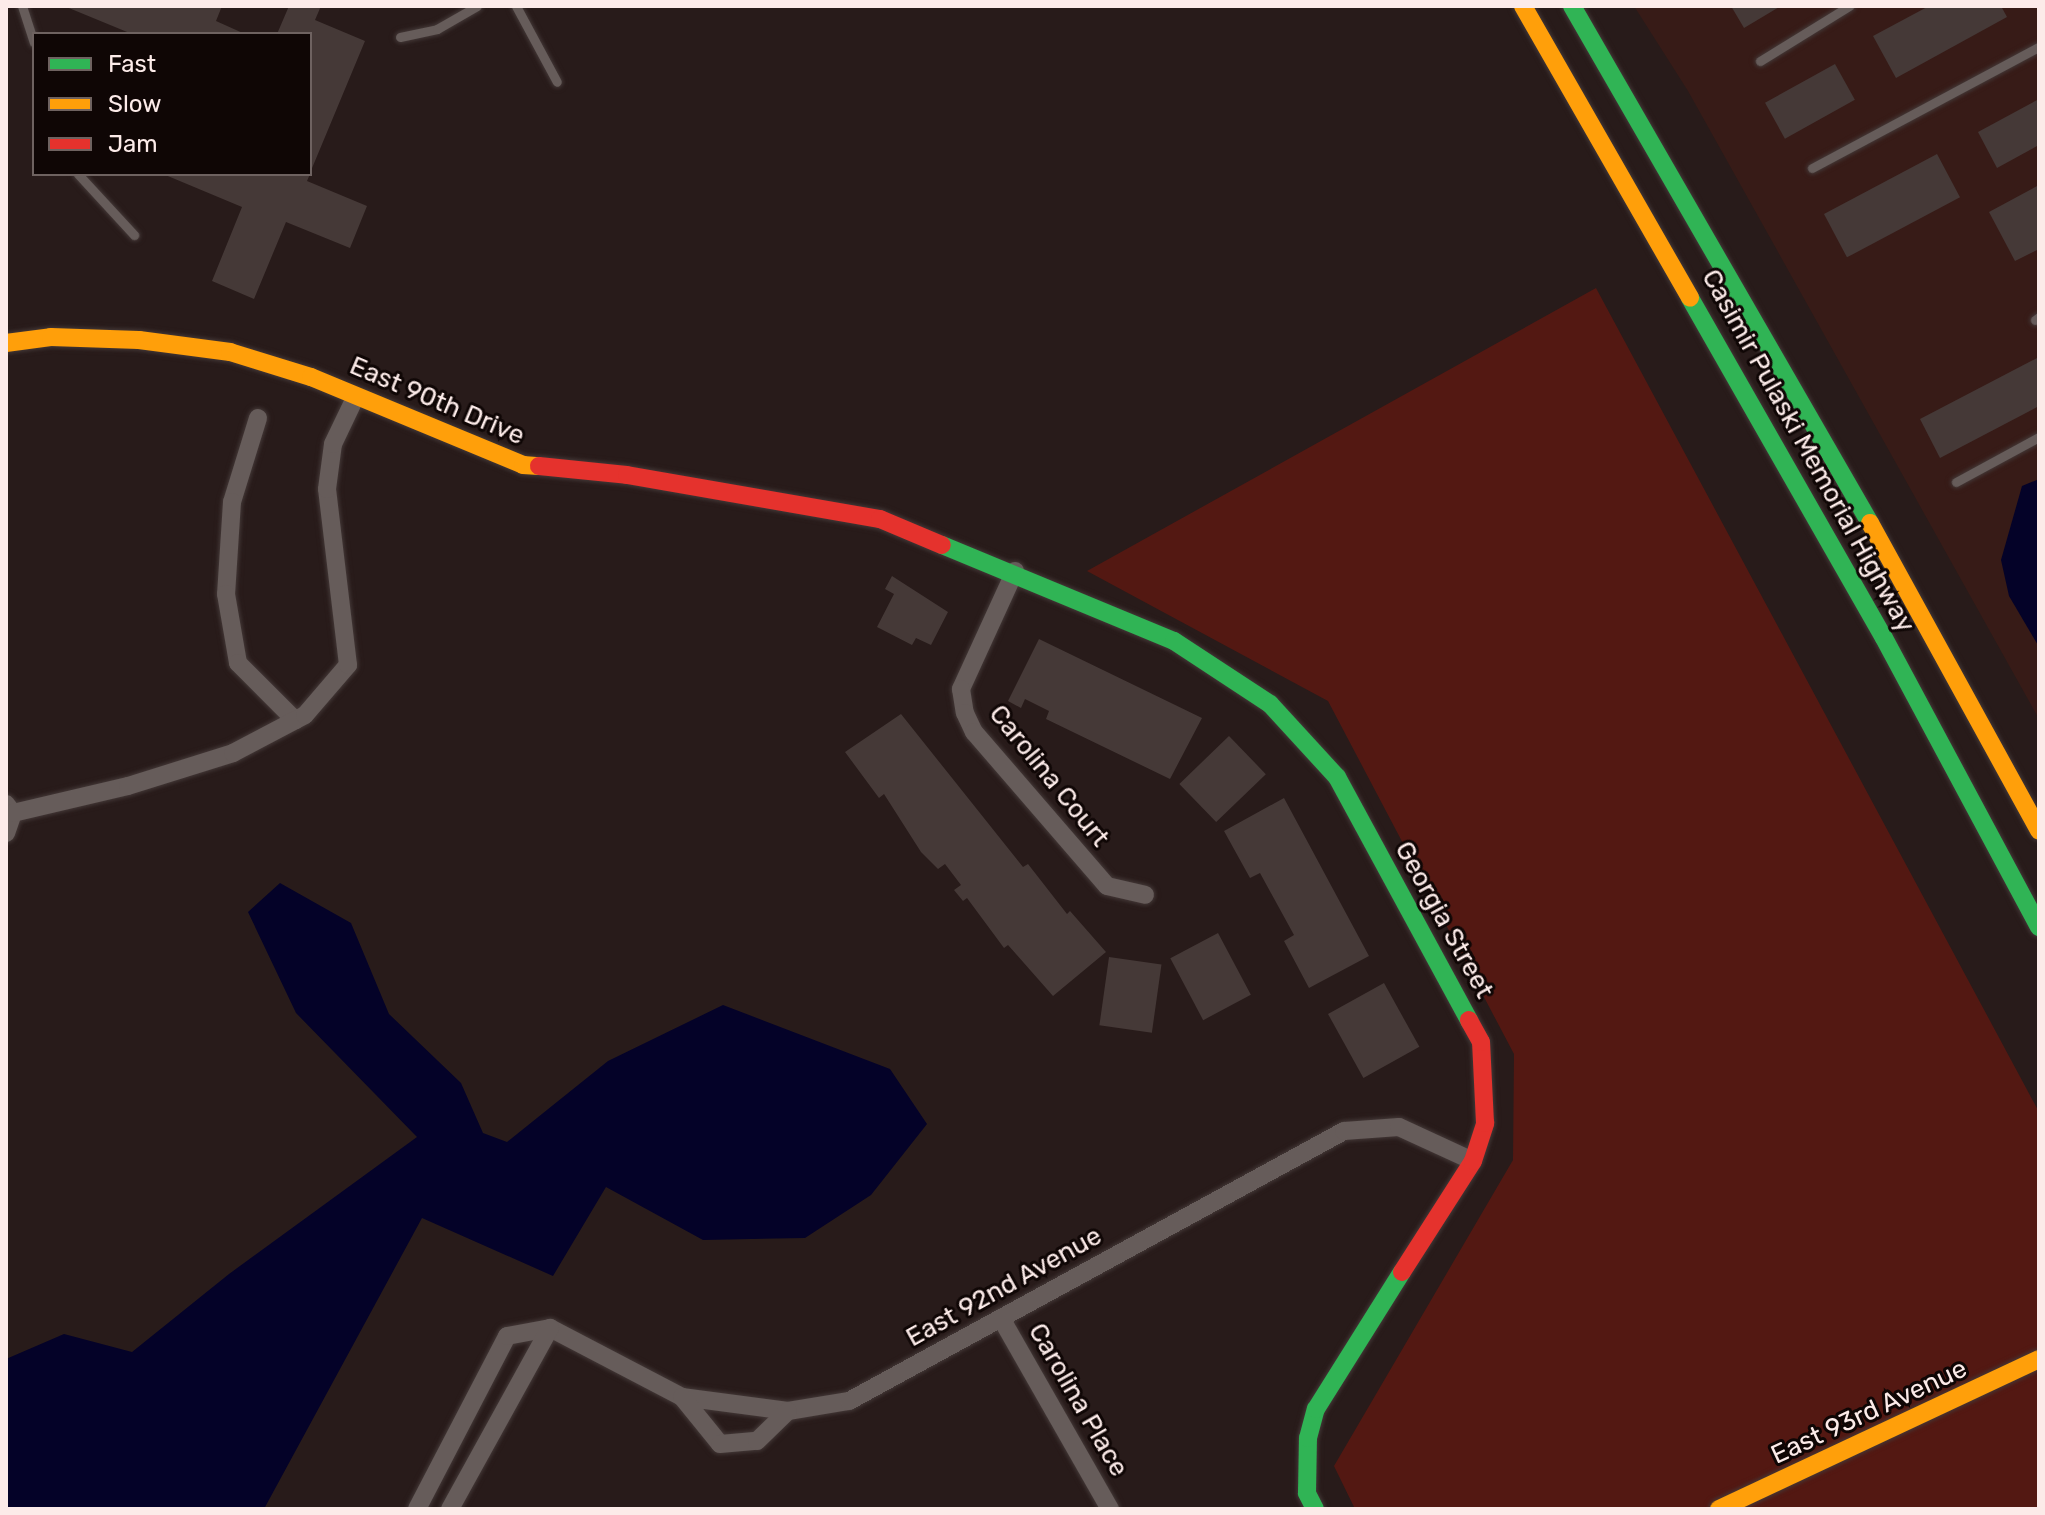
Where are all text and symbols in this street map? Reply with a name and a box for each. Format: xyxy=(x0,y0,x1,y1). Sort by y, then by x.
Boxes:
legend xyxy=(32,32,312,176)
text: Fast xyxy=(108,50,156,78)
text: Slow xyxy=(108,90,161,118)
text: Jam xyxy=(108,130,158,158)
street label: Casimir Pulaski Memorial Highway xyxy=(1695,264,1921,638)
street label: East 90th Drive xyxy=(345,350,529,452)
street label: Carolina Court xyxy=(982,699,1116,853)
street label: Georgia Street xyxy=(1388,836,1500,1004)
street label: East 92nd Avenue xyxy=(901,1220,1107,1354)
street label: Carolina Place xyxy=(1022,1318,1134,1482)
street label: East 93rd Avenue xyxy=(1766,1353,1972,1471)

